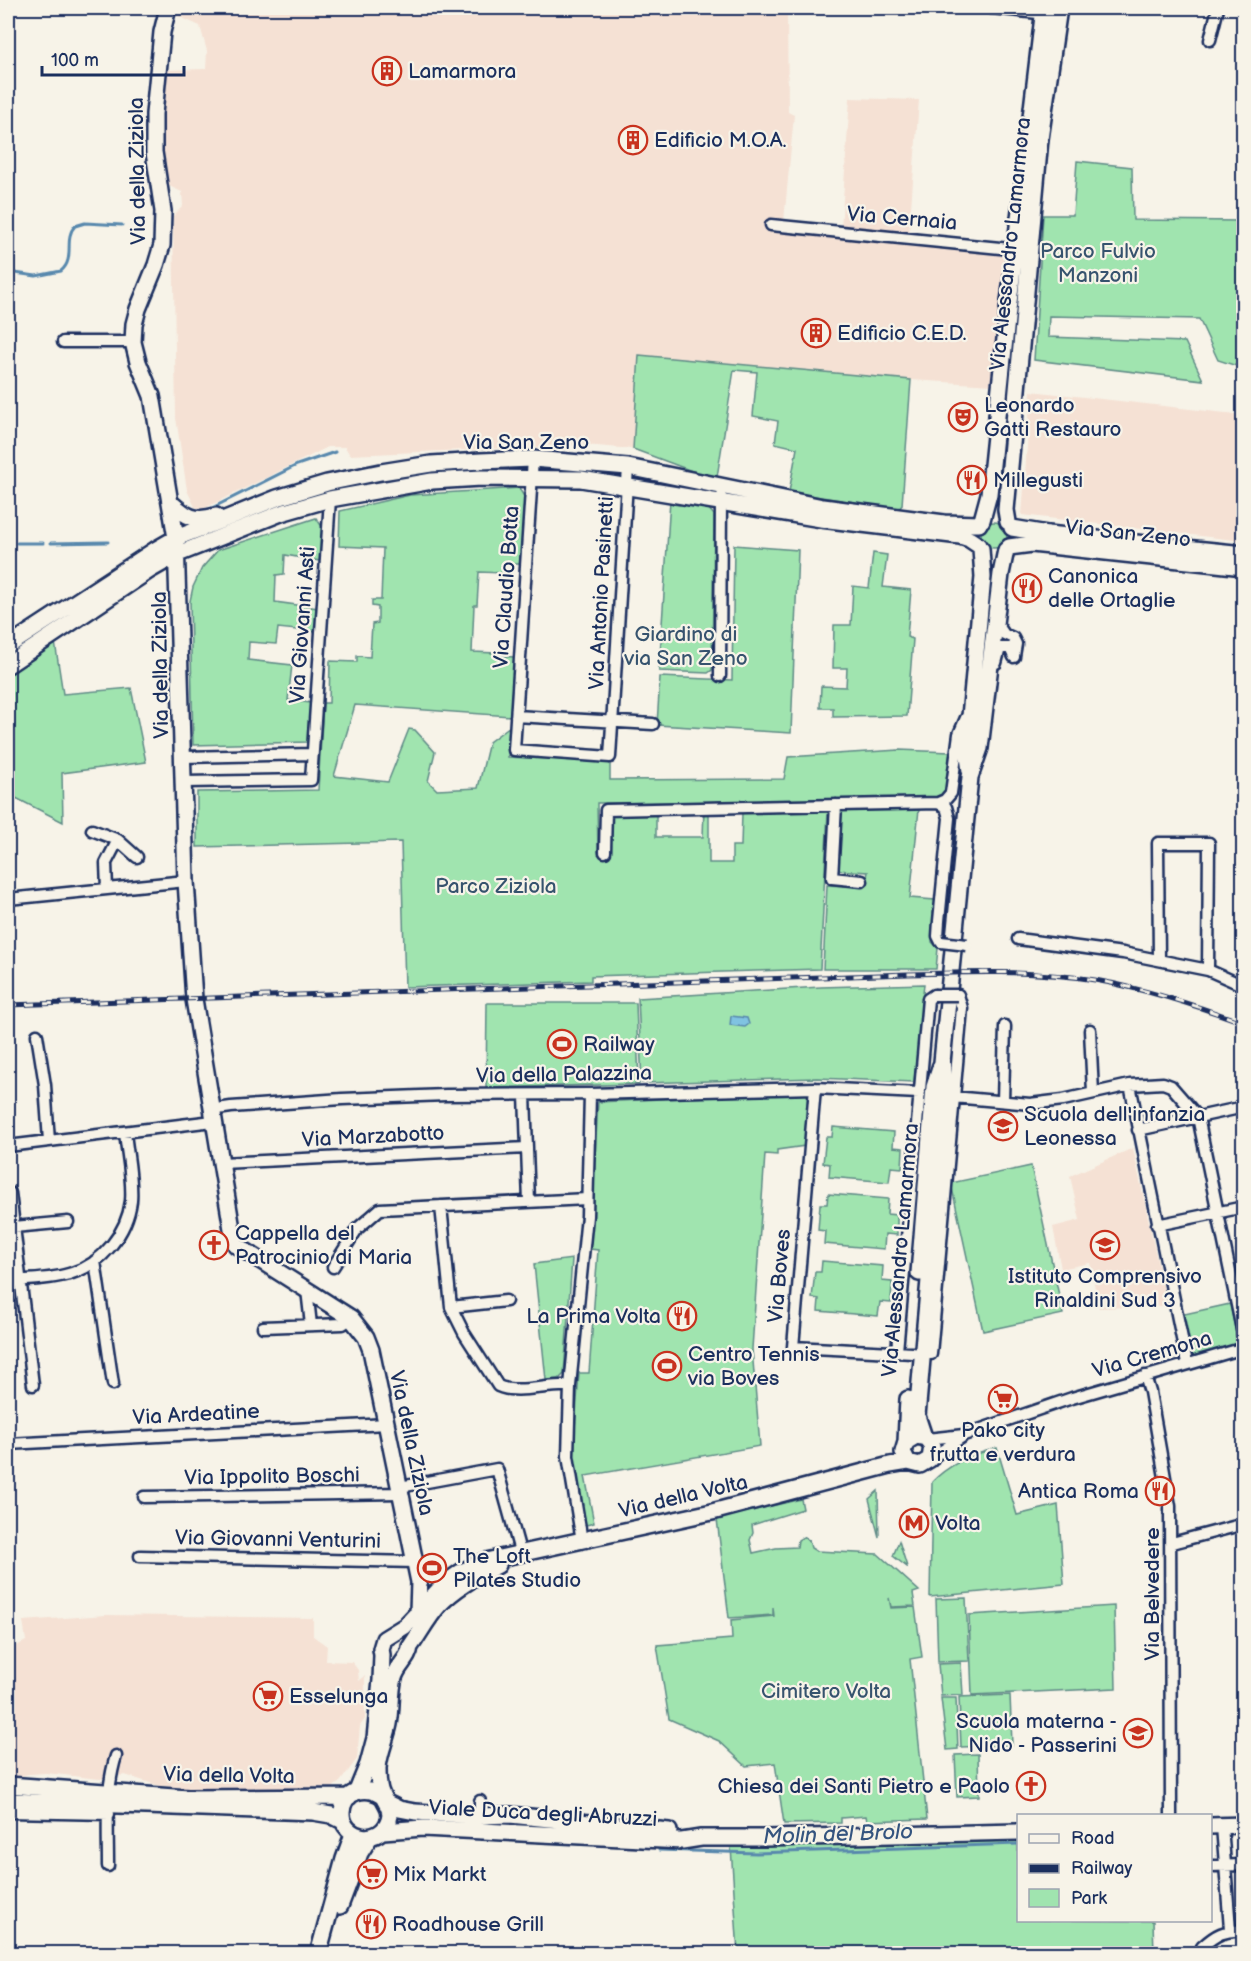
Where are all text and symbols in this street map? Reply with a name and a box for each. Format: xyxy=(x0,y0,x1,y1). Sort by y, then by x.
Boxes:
scale bar xyxy=(42,39,184,77)
text: 100 m xyxy=(51,50,99,71)
building icon: Lamarmora xyxy=(371,55,403,87)
place label: Lamarmora xyxy=(408,59,517,84)
street label: Via della Ziziola xyxy=(124,97,151,245)
street label: Via Alessandro Lamarmora xyxy=(985,116,1036,372)
building icon: Edificio M.O.A. xyxy=(617,124,649,156)
place label: Edificio M.O.A. xyxy=(654,128,787,153)
street label: Via Cernaia xyxy=(846,201,958,236)
park label: Parco Fulvio Manzoni xyxy=(1040,239,1156,288)
building icon: Edificio C.E.D. xyxy=(800,317,832,349)
place label: Edificio C.E.D. xyxy=(837,321,967,346)
place label: Leonardo Gatti Restauro xyxy=(984,393,1121,442)
theatre icon: Leonardo Gatti Restauro xyxy=(947,401,979,433)
street label: Via San Zeno xyxy=(463,430,589,455)
restaurant icon: Millegusti xyxy=(956,464,988,496)
place label: Millegusti xyxy=(993,468,1083,493)
street label: Via Antonio Pasinetti xyxy=(584,496,619,691)
street label: Via Claudio Botta xyxy=(488,505,525,669)
street label: Via San Zeno xyxy=(1064,514,1192,553)
street label: Via Giovanni Asti xyxy=(285,545,320,705)
place label: Canonica delle Ortaglie xyxy=(1048,564,1176,613)
restaurant icon: Canonica delle Ortaglie xyxy=(1011,572,1043,604)
street label: Via della Ziziola xyxy=(147,591,174,739)
park label: Giardino di via San Zeno xyxy=(623,622,748,671)
park label: Parco Ziziola xyxy=(435,874,557,899)
sports icon: Railway xyxy=(546,1028,578,1060)
place label: Railway xyxy=(583,1032,655,1057)
street label: Via della Palazzina xyxy=(476,1060,652,1089)
place label: Scuola dell'infanzia Leonessa xyxy=(1024,1102,1205,1151)
school or university icon: Scuola dell'infanzia Leonessa xyxy=(987,1110,1019,1142)
street label: Via Marzabotto xyxy=(301,1120,445,1153)
street label: Via Alessandro Lamarmora xyxy=(877,1122,924,1378)
place label: Cappella del Patrocinio di Maria xyxy=(235,1221,412,1270)
street label: Via Boves xyxy=(763,1228,796,1324)
church icon: Cappella del Patrocinio di Maria xyxy=(198,1229,230,1261)
school or university icon: Istituto Comprensivo Rinaldini Sud 3 xyxy=(1089,1229,1121,1261)
place label: Istituto Comprensivo Rinaldini Sud 3 xyxy=(1008,1264,1202,1313)
restaurant icon: La Prima Volta xyxy=(666,1300,698,1332)
place label: La Prima Volta xyxy=(526,1304,661,1329)
street label: Via Cremona xyxy=(1090,1326,1215,1383)
place label: Centro Tennis via Boves xyxy=(687,1342,820,1391)
sports icon: Centro Tennis via Boves xyxy=(651,1350,683,1382)
street label: Via della Ziziola xyxy=(384,1368,439,1518)
supermarket icon: Pako city frutta e verdura xyxy=(987,1383,1019,1415)
street label: Via Ardeatine xyxy=(132,1399,260,1430)
place label: Pako city frutta e verdura xyxy=(930,1418,1076,1467)
street label: Via Ippolito Boschi xyxy=(184,1462,360,1491)
street label: Via della Volta xyxy=(616,1469,750,1523)
restaurant icon: Antica Roma xyxy=(1144,1475,1176,1507)
place label: Antica Roma xyxy=(1018,1479,1139,1504)
metro station icon: Volta xyxy=(898,1507,930,1539)
place label: Volta xyxy=(935,1511,981,1536)
street label: Via Giovanni Venturini xyxy=(175,1525,381,1554)
street label: Via Belvedere xyxy=(1140,1527,1165,1661)
place label: The Loft Pilates Studio xyxy=(453,1544,581,1593)
sports icon: The Loft Pilates Studio xyxy=(416,1552,448,1584)
park label: Cimitero Volta xyxy=(761,1679,891,1704)
supermarket icon: Esselunga xyxy=(252,1680,284,1712)
place label: Esselunga xyxy=(289,1684,388,1709)
place label: Scuola materna - Nido - Passerini xyxy=(956,1709,1117,1758)
school or university icon: Scuola materna - Nido - Passerini xyxy=(1122,1717,1154,1749)
street label: Via della Volta xyxy=(163,1762,295,1789)
church icon: Chiesa dei Santi Pietro e Paolo xyxy=(1015,1770,1047,1802)
place label: Chiesa dei Santi Pietro e Paolo xyxy=(717,1774,1010,1799)
street label: Viale Duca degli Abruzzi xyxy=(428,1795,658,1832)
legend xyxy=(1017,1814,1212,1922)
water label: Molin del Brolo xyxy=(763,1818,914,1851)
text: Road xyxy=(1071,1828,1115,1849)
supermarket icon: Mix Markt xyxy=(356,1858,388,1890)
text: Railway xyxy=(1071,1858,1133,1879)
place label: Mix Markt xyxy=(393,1862,487,1887)
text: Park xyxy=(1071,1888,1107,1909)
restaurant icon: Roadhouse Grill xyxy=(355,1908,387,1940)
place label: Roadhouse Grill xyxy=(392,1912,544,1937)

